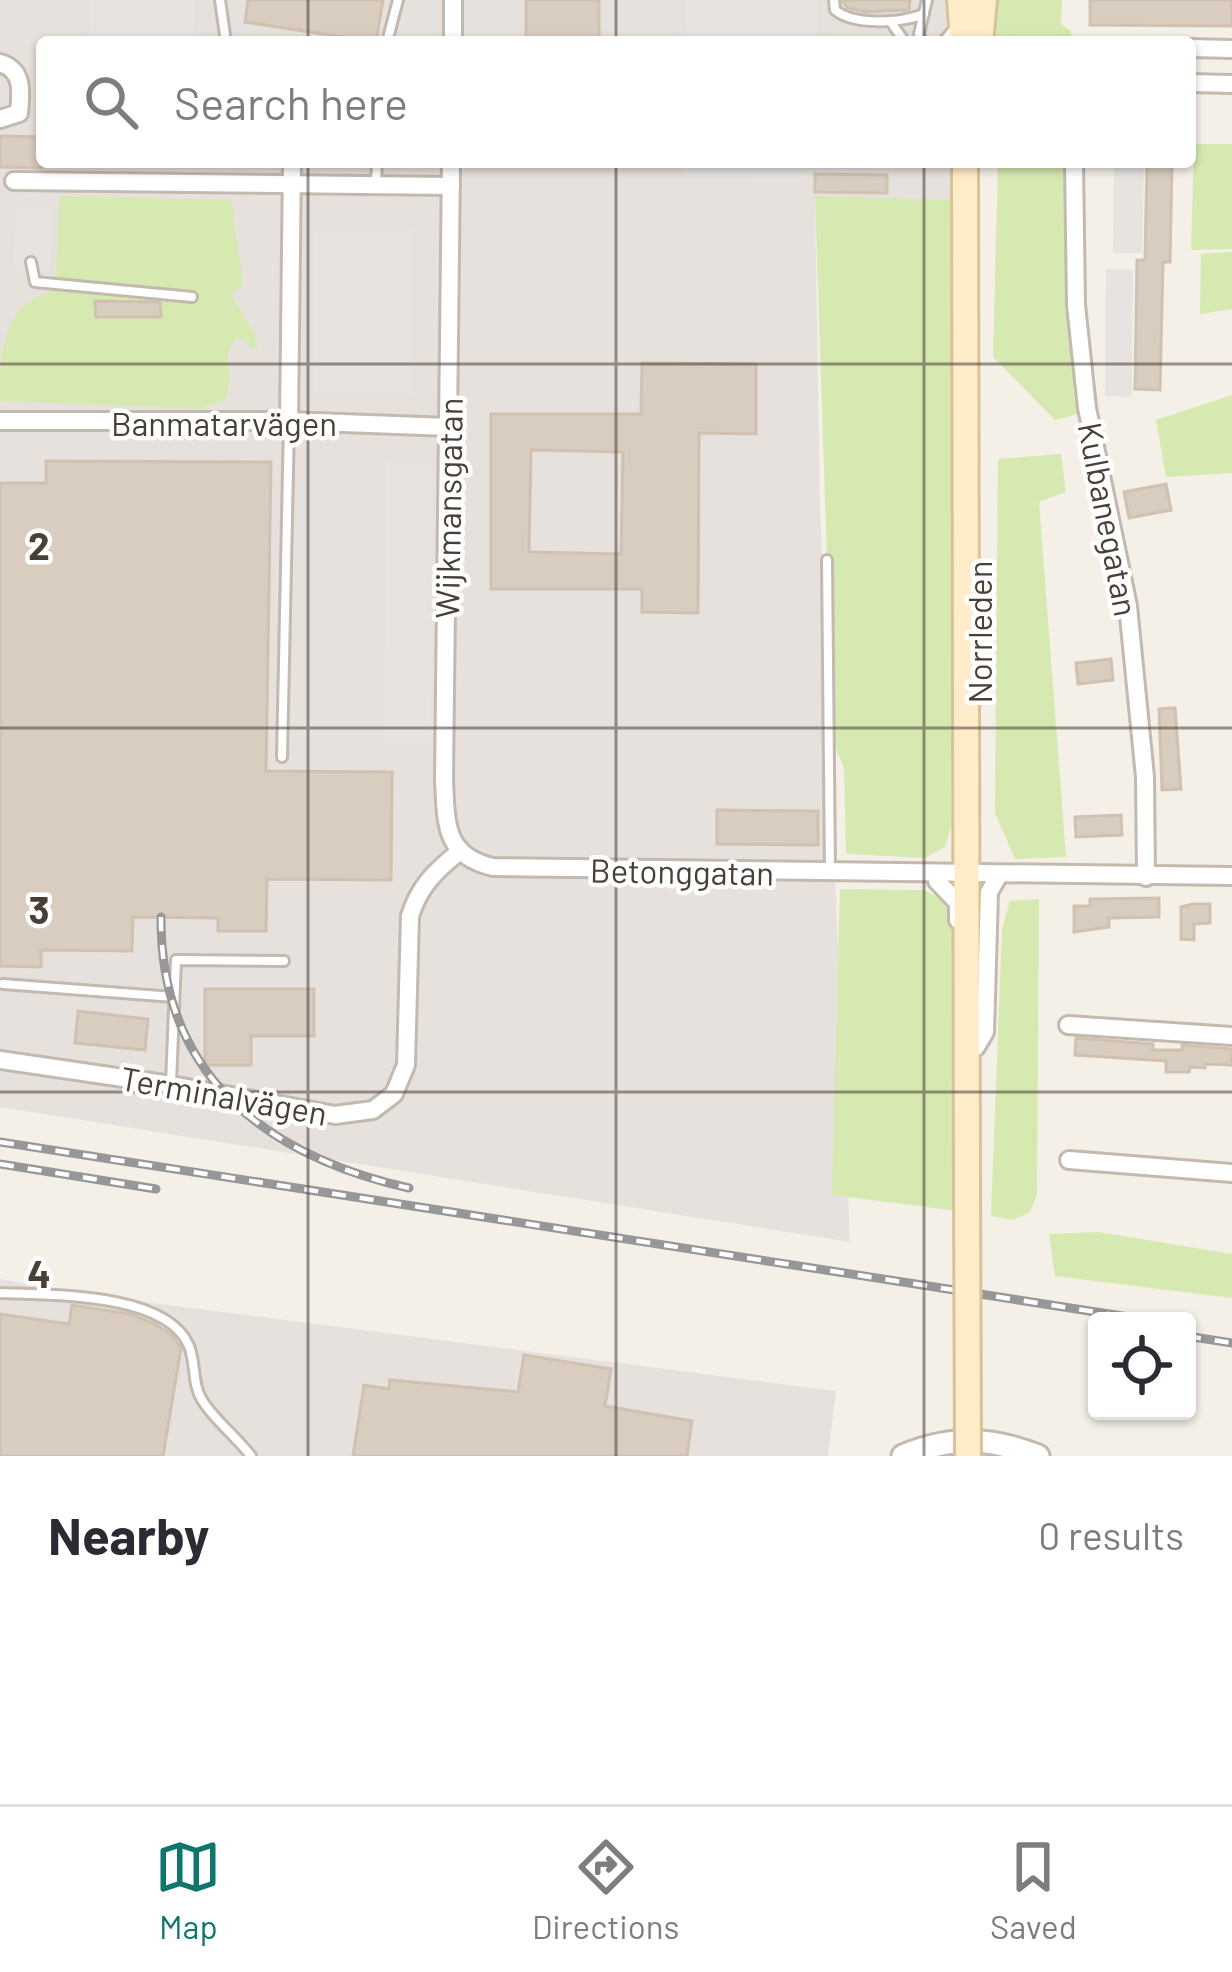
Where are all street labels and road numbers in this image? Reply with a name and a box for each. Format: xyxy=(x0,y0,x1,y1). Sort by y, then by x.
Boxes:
street label: Wijkmansgatan xyxy=(426,397,470,619)
street label: Banmatarvägen xyxy=(111,403,337,443)
street label: Kulbanegatan xyxy=(1071,419,1147,619)
street label: Norrleden xyxy=(959,561,999,703)
street label: Betonggatan xyxy=(590,849,774,893)
street label: Terminalvägen xyxy=(118,1057,330,1133)

